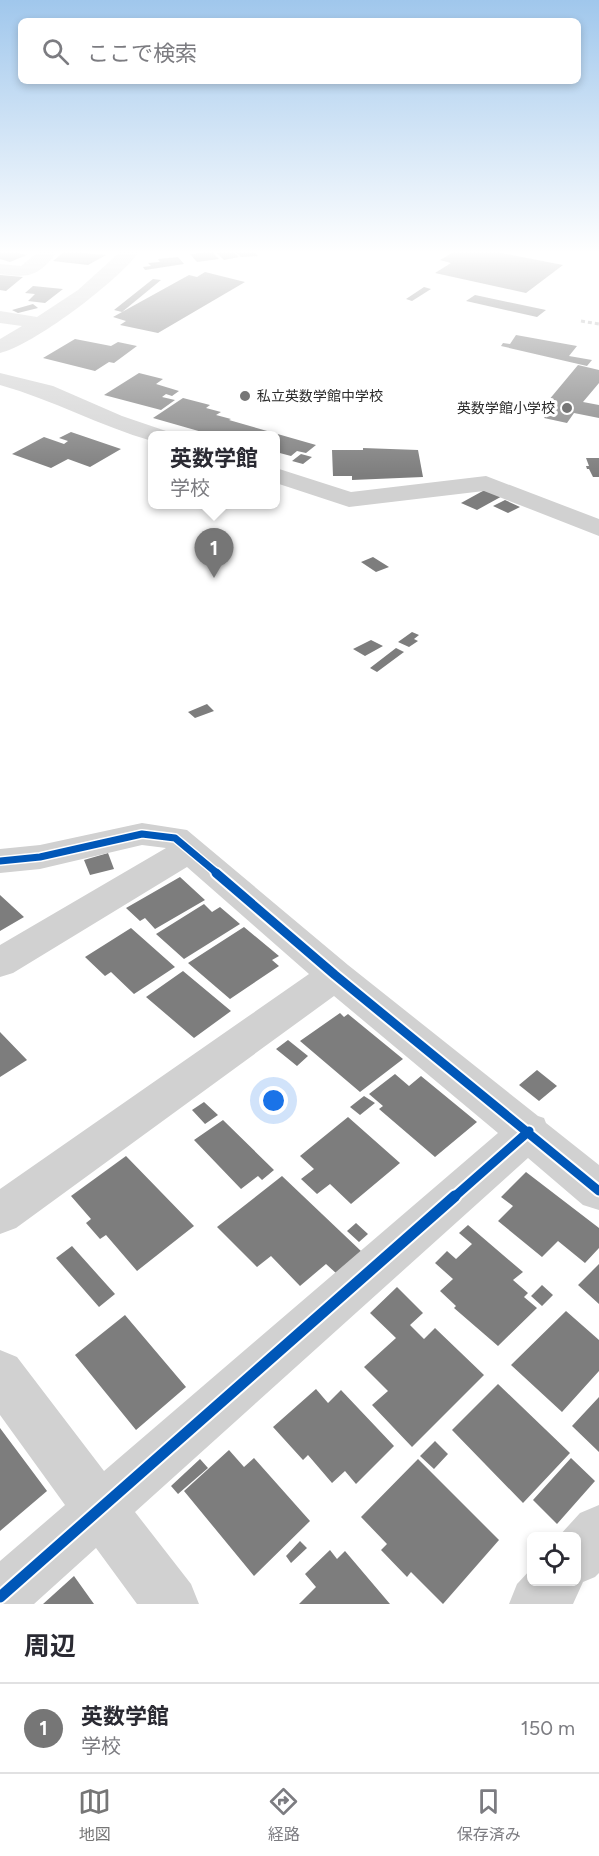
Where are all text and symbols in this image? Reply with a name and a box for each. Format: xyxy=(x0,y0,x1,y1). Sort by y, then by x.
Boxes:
search box xyxy=(18,18,581,84)
icon: search xyxy=(39,35,72,68)
text: ここで検索 xyxy=(87,40,197,67)
place label: 私立英数学館中学校 xyxy=(257,388,383,405)
marker: 私立英数学館中学校 xyxy=(238,389,252,403)
place label: 英数学館小学校 xyxy=(457,400,555,417)
marker: 英数学館小学校 xyxy=(560,401,574,415)
popup xyxy=(148,431,280,509)
text: 英数学館 xyxy=(170,445,258,472)
text: 学校 xyxy=(170,476,210,500)
pin: 1 xyxy=(194,528,234,578)
your location xyxy=(259,1086,288,1115)
map controls xyxy=(527,1532,581,1586)
button: locate xyxy=(527,1532,581,1586)
text: 周辺 xyxy=(24,1630,76,1662)
text: 英数学館 xyxy=(81,1703,169,1730)
text: 1 xyxy=(39,1716,48,1740)
text: 150 m xyxy=(520,1716,575,1740)
text: 学校 xyxy=(81,1734,121,1758)
tab: 地図 xyxy=(78,1785,111,1845)
tab: 経路 xyxy=(267,1785,300,1845)
tab: 保存済み xyxy=(457,1785,521,1845)

